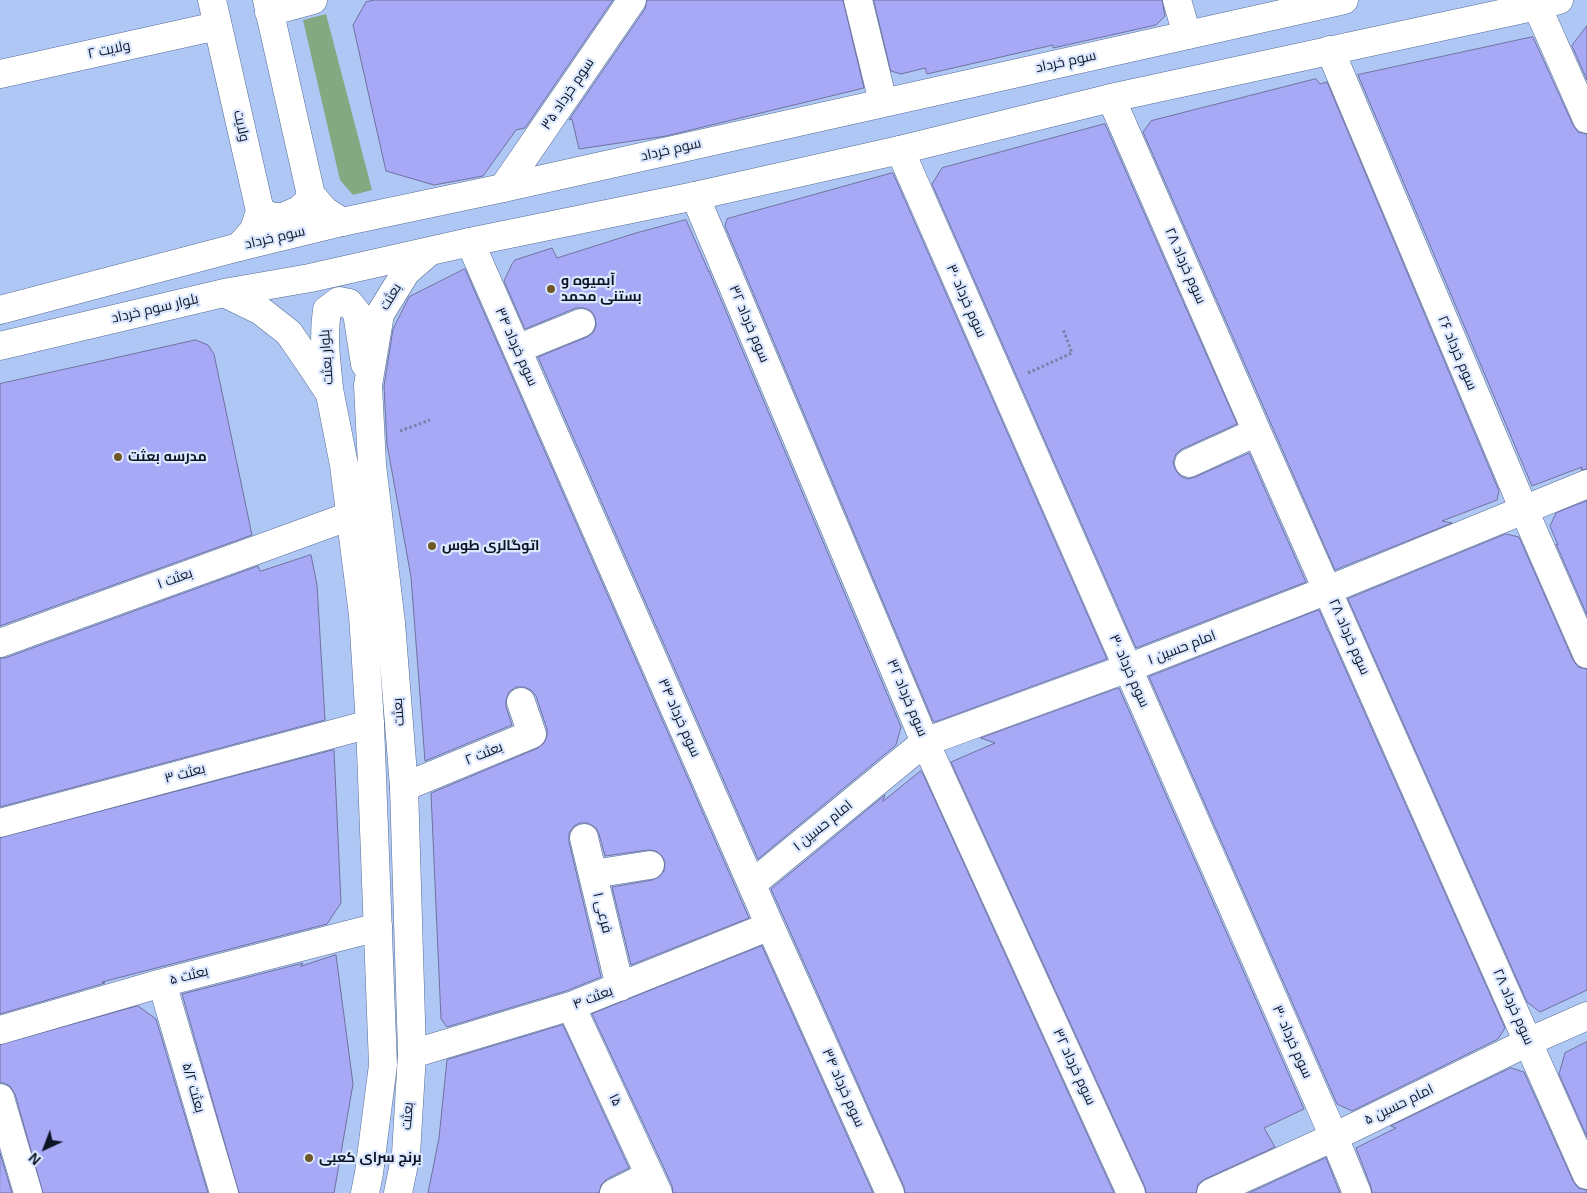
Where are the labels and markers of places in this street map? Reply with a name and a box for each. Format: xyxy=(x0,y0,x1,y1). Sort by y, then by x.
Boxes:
place label: آبمیوه و بستنی محمد xyxy=(561,273,642,306)
marker: آبمیوه و بستنی محمد xyxy=(545,283,557,295)
place label: مدرسه بعثت xyxy=(128,449,207,465)
marker: مدرسه بعثت xyxy=(112,451,124,463)
place label: اتوگالری طوس xyxy=(442,538,539,554)
marker: اتوگالری طوس xyxy=(426,540,438,552)
place label: برنج سرای کعبی xyxy=(319,1150,422,1166)
marker: برنج سرای کعبی xyxy=(303,1152,315,1164)

